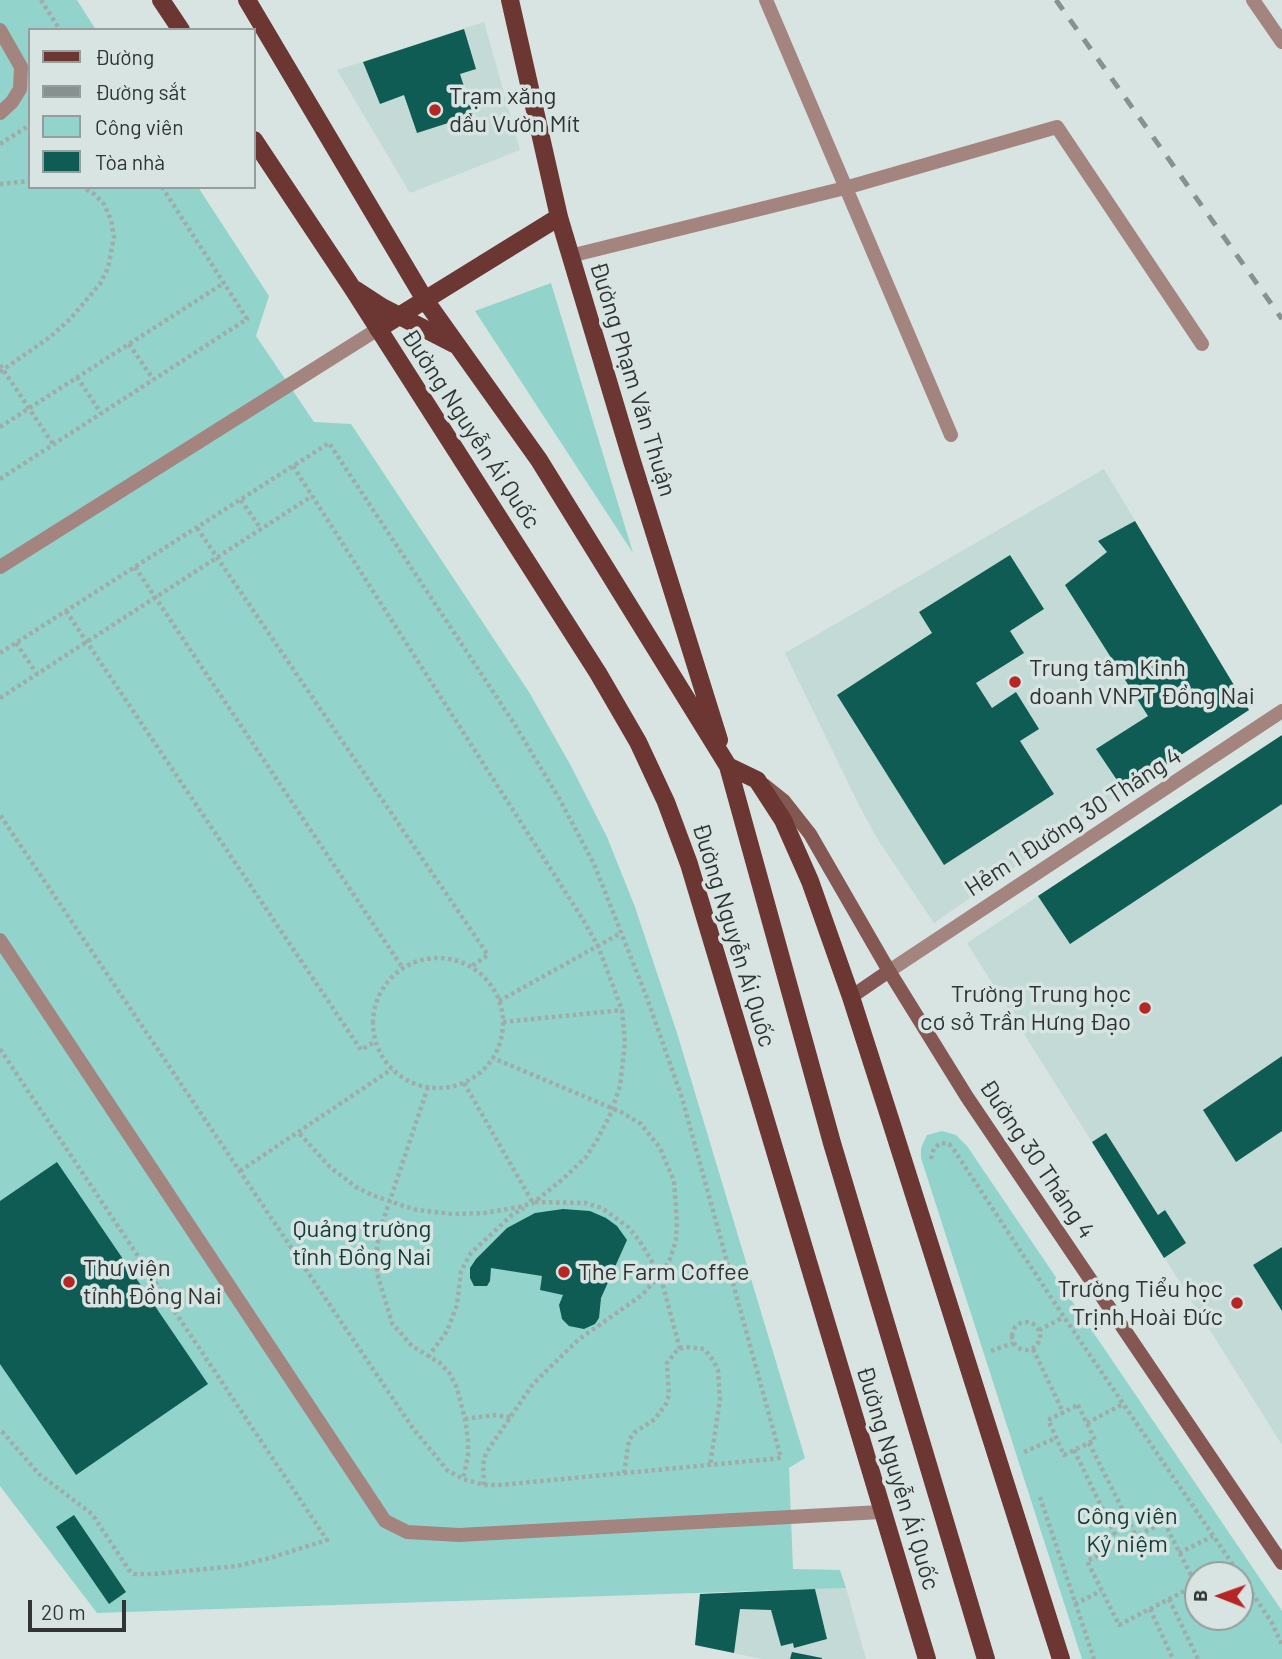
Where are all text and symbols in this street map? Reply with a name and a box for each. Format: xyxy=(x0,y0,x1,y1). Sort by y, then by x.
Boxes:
legend xyxy=(28,28,256,189)
text: Đường xyxy=(95,44,154,69)
text: Đường sắt xyxy=(95,79,187,104)
place label: Trạm xăng dầu Vườn Mít xyxy=(449,82,580,138)
marker: Trạm xăng dầu Vườn Mít xyxy=(427,102,443,118)
text: Công viên xyxy=(95,114,184,139)
text: Tòa nhà xyxy=(95,149,165,174)
street label: Đường Phạm Văn Thuận xyxy=(584,258,682,500)
street label: Đường Nguyễn Ái Quốc xyxy=(395,323,547,535)
place label: Trung tâm Kinh doanh VNPT Đồng Nai xyxy=(1029,654,1255,710)
marker: Trung tâm Kinh doanh VNPT Đồng Nai xyxy=(1007,674,1023,690)
street label: Hẻm 1 Đường 30 Tháng 4 xyxy=(959,741,1187,903)
street label: Đường Nguyễn Ái Quốc xyxy=(686,819,782,1051)
place label: Trường Trung học cơ sở Trần Hưng Đạo xyxy=(920,980,1131,1036)
marker: Trường Trung học cơ sở Trần Hưng Đạo xyxy=(1137,1000,1153,1016)
street label: Đường 30 Tháng 4 xyxy=(973,1074,1101,1244)
park label: Quảng trường tỉnh Đồng Nai xyxy=(293,1215,431,1271)
place label: Thư viện tỉnh Đồng Nai xyxy=(83,1254,222,1310)
place label: The Farm Coffee xyxy=(578,1258,750,1286)
marker: The Farm Coffee xyxy=(556,1264,572,1280)
marker: Thư viện tỉnh Đồng Nai xyxy=(61,1274,77,1290)
place label: Trường Tiểu học Trịnh Hoài Đức xyxy=(1057,1275,1223,1331)
marker: Trường Tiểu học Trịnh Hoài Đức xyxy=(1229,1295,1245,1311)
street label: Đường Nguyễn Ái Quốc xyxy=(850,1362,946,1594)
park label: Công viên Kỷ niệm xyxy=(1076,1502,1178,1558)
north arrow xyxy=(1184,1561,1254,1631)
scale bar xyxy=(32,1586,130,1630)
text: B xyxy=(1188,1590,1211,1602)
text: 20 m xyxy=(41,1599,86,1624)

